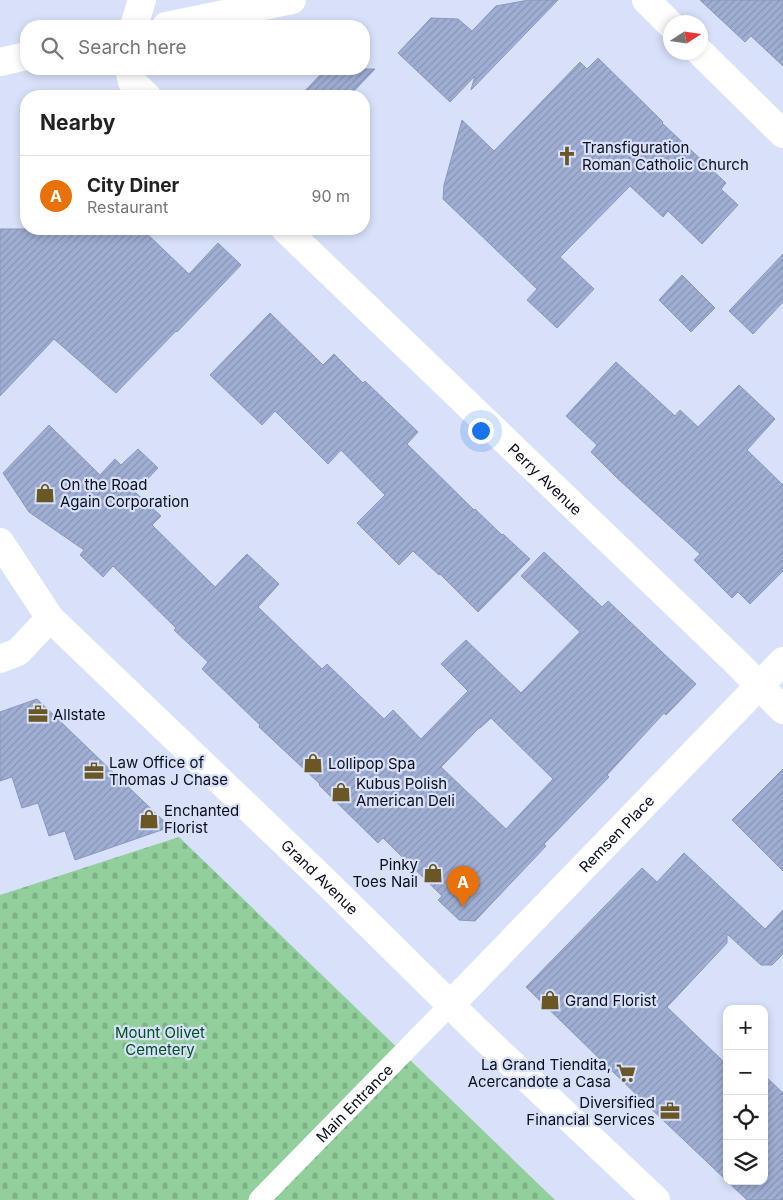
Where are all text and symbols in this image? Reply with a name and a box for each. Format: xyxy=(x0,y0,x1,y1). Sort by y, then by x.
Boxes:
north arrow xyxy=(663,15,708,60)
search box xyxy=(20,20,370,75)
icon: search xyxy=(38,34,66,62)
text: Search here xyxy=(78,36,187,59)
text: Nearby xyxy=(40,110,115,135)
place label: Transfiguration Roman Catholic Church xyxy=(582,138,749,174)
church icon: Transfiguration Roman Catholic Church xyxy=(556,145,578,167)
text: City Diner xyxy=(87,174,179,197)
text: A xyxy=(50,186,62,206)
text: 90 m xyxy=(311,186,350,206)
text: Restaurant xyxy=(87,197,168,217)
your location xyxy=(468,418,494,444)
street label: Perry Avenue xyxy=(504,439,586,519)
place label: On the Road Again Corporation xyxy=(60,475,189,511)
shop icon: On the Road Again Corporation xyxy=(34,482,56,504)
office icon: Allstate xyxy=(27,703,49,725)
place label: Allstate xyxy=(53,705,105,724)
shop icon: Lollipop Spa xyxy=(302,752,324,774)
place label: Law Office of Thomas J Chase xyxy=(109,753,228,789)
place label: Lollipop Spa xyxy=(328,754,415,773)
office icon: Law Office of Thomas J Chase xyxy=(83,760,105,782)
place label: Kubus Polish American Deli xyxy=(356,774,455,810)
shop icon: Kubus Polish American Deli xyxy=(330,781,352,803)
street label: Remsen Place xyxy=(575,791,658,876)
place label: Enchanted Florist xyxy=(164,801,239,837)
shop icon: Enchanted Florist xyxy=(138,808,160,830)
street label: Grand Avenue xyxy=(277,835,363,918)
place label: Pinky Toes Nail xyxy=(353,855,419,891)
shop icon: Pinky Toes Nail xyxy=(422,862,444,884)
pin: A xyxy=(447,866,479,907)
shop icon: Grand Florist xyxy=(539,989,561,1011)
place label: Grand Florist xyxy=(565,991,656,1010)
map controls xyxy=(723,1005,768,1185)
button: + xyxy=(723,1005,768,1050)
park label: Mount Olivet Cemetery xyxy=(115,1023,205,1059)
button: − xyxy=(723,1050,768,1095)
place label: La Grand Tiendita, Acercandote a Casa xyxy=(468,1055,611,1091)
street label: Main Entrance xyxy=(312,1060,397,1146)
supermarket icon: La Grand Tiendita, Acercandote a Casa xyxy=(615,1062,637,1084)
place label: Diversified Financial Services xyxy=(526,1093,655,1129)
button: locate xyxy=(723,1095,768,1140)
office icon: Diversified Financial Services xyxy=(659,1100,681,1122)
button: layers xyxy=(723,1140,768,1185)

